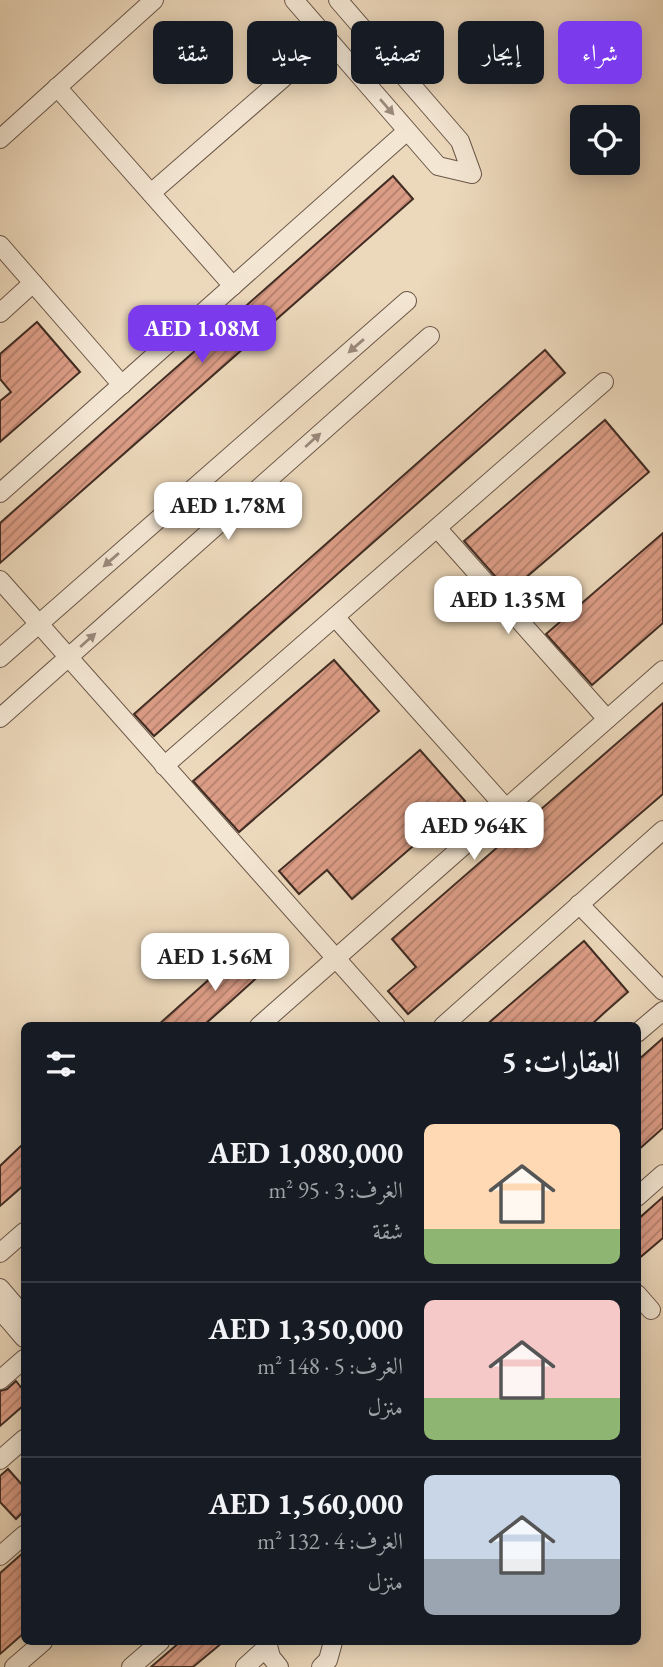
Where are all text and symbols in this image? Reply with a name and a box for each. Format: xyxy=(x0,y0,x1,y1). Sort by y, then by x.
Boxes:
chip: شقة xyxy=(153,21,233,84)
chip: جديد xyxy=(247,21,337,84)
chip: تصفية xyxy=(351,21,444,84)
chip: إيجار xyxy=(458,21,544,84)
chip: شراء xyxy=(558,21,642,84)
one-way arrow xyxy=(379,99,394,116)
map controls xyxy=(570,105,640,175)
button: locate xyxy=(570,105,640,175)
pin: AED 1.08M xyxy=(122,306,282,365)
text: AED 1.08M xyxy=(144,313,260,343)
one-way arrow xyxy=(347,338,365,354)
one-way arrow xyxy=(304,433,321,449)
pin: AED 1.78M xyxy=(148,482,308,542)
text: AED 1.78M xyxy=(170,490,286,520)
one-way arrow xyxy=(102,552,120,568)
pin: AED 1.35M xyxy=(428,576,588,636)
text: AED 1.35M xyxy=(450,584,566,614)
one-way arrow xyxy=(79,633,96,649)
pin: AED 964K xyxy=(402,802,546,862)
text: AED 964K xyxy=(421,810,527,840)
pin: AED 1.56M xyxy=(135,934,295,993)
text: AED 1.56M xyxy=(157,941,273,971)
text: العقارات: 5 xyxy=(501,1042,620,1081)
icon: filters xyxy=(42,1045,80,1083)
text: AED 1,080,000 xyxy=(209,1133,403,1172)
icon: home xyxy=(480,1152,564,1236)
text: الغرف: 3 · 95 m² xyxy=(268,1175,403,1205)
text: شقة xyxy=(373,1216,403,1246)
text: AED 1,350,000 xyxy=(209,1309,403,1348)
icon: home xyxy=(480,1328,564,1412)
text: الغرف: 5 · 148 m² xyxy=(257,1351,403,1381)
text: منزل xyxy=(368,1392,403,1422)
text: AED 1,560,000 xyxy=(209,1484,403,1523)
icon: home xyxy=(480,1503,564,1587)
text: الغرف: 4 · 132 m² xyxy=(257,1526,403,1556)
text: منزل xyxy=(368,1567,403,1597)

